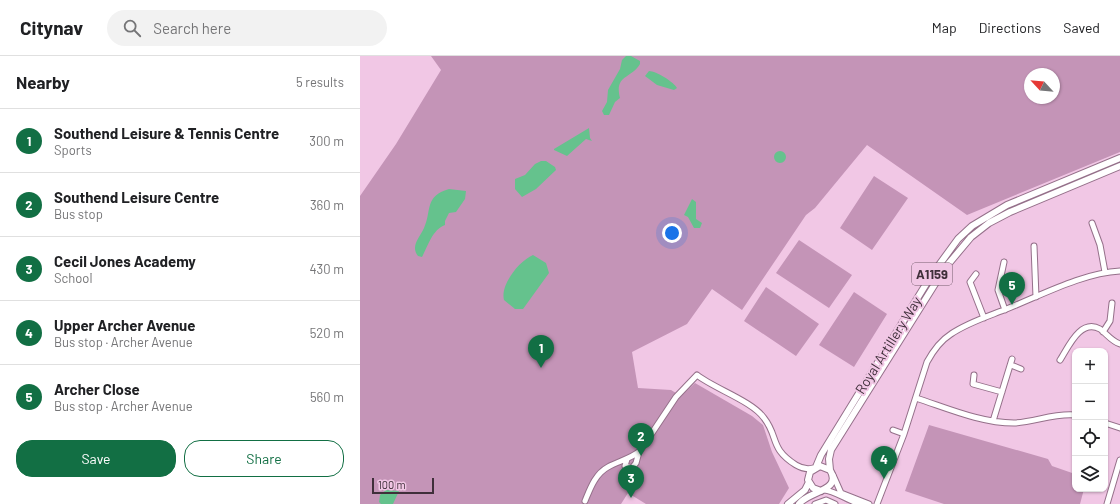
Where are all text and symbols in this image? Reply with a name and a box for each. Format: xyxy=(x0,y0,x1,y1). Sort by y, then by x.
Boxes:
search box xyxy=(107,10,387,46)
text: Citynav xyxy=(20,16,83,39)
icon: search xyxy=(121,17,143,39)
text: Search here xyxy=(153,19,231,37)
text: Map xyxy=(932,19,957,36)
text: Directions xyxy=(979,19,1041,36)
text: Saved xyxy=(1063,19,1100,36)
north arrow xyxy=(1024,68,1060,104)
text: Nearby xyxy=(16,72,70,92)
text: 5 results xyxy=(296,74,344,90)
text: Southend Leisure & Tennis Centre xyxy=(54,124,279,142)
text: 1 xyxy=(27,133,31,149)
text: 300 m xyxy=(309,133,344,149)
text: Sports xyxy=(54,142,92,158)
text: Southend Leisure Centre xyxy=(54,188,219,206)
text: 2 xyxy=(25,197,33,213)
text: 360 m xyxy=(310,197,344,213)
text: Bus stop xyxy=(54,206,103,222)
your location xyxy=(662,223,682,243)
text: Cecil Jones Academy xyxy=(54,252,196,270)
text: 3 xyxy=(25,261,33,277)
text: 430 m xyxy=(309,261,344,277)
road number: A1159 xyxy=(912,263,952,285)
text: School xyxy=(54,270,92,286)
pin: 5 xyxy=(999,272,1025,305)
street label: Royal Artillery Way xyxy=(851,293,925,397)
text: Upper Archer Avenue xyxy=(54,316,195,334)
text: 4 xyxy=(25,325,33,341)
text: 520 m xyxy=(310,325,344,341)
text: Bus stop · Archer Avenue xyxy=(54,334,193,350)
pin: 1 xyxy=(528,335,554,368)
map controls xyxy=(1072,348,1108,492)
button: + xyxy=(1072,348,1108,384)
text: Archer Close xyxy=(54,380,140,398)
button: − xyxy=(1072,384,1108,420)
text: 5 xyxy=(25,389,33,405)
text: 560 m xyxy=(310,389,344,405)
text: Bus stop · Archer Avenue xyxy=(54,398,193,414)
button: locate xyxy=(1072,420,1108,456)
pin: 2 xyxy=(628,423,654,456)
button: Save xyxy=(16,440,176,477)
button: Share xyxy=(184,440,344,477)
pin: 4 xyxy=(871,446,897,479)
button: layers xyxy=(1072,456,1108,492)
pin: 3 xyxy=(618,465,644,498)
scale bar xyxy=(372,476,434,495)
text: 100 m xyxy=(378,478,406,491)

